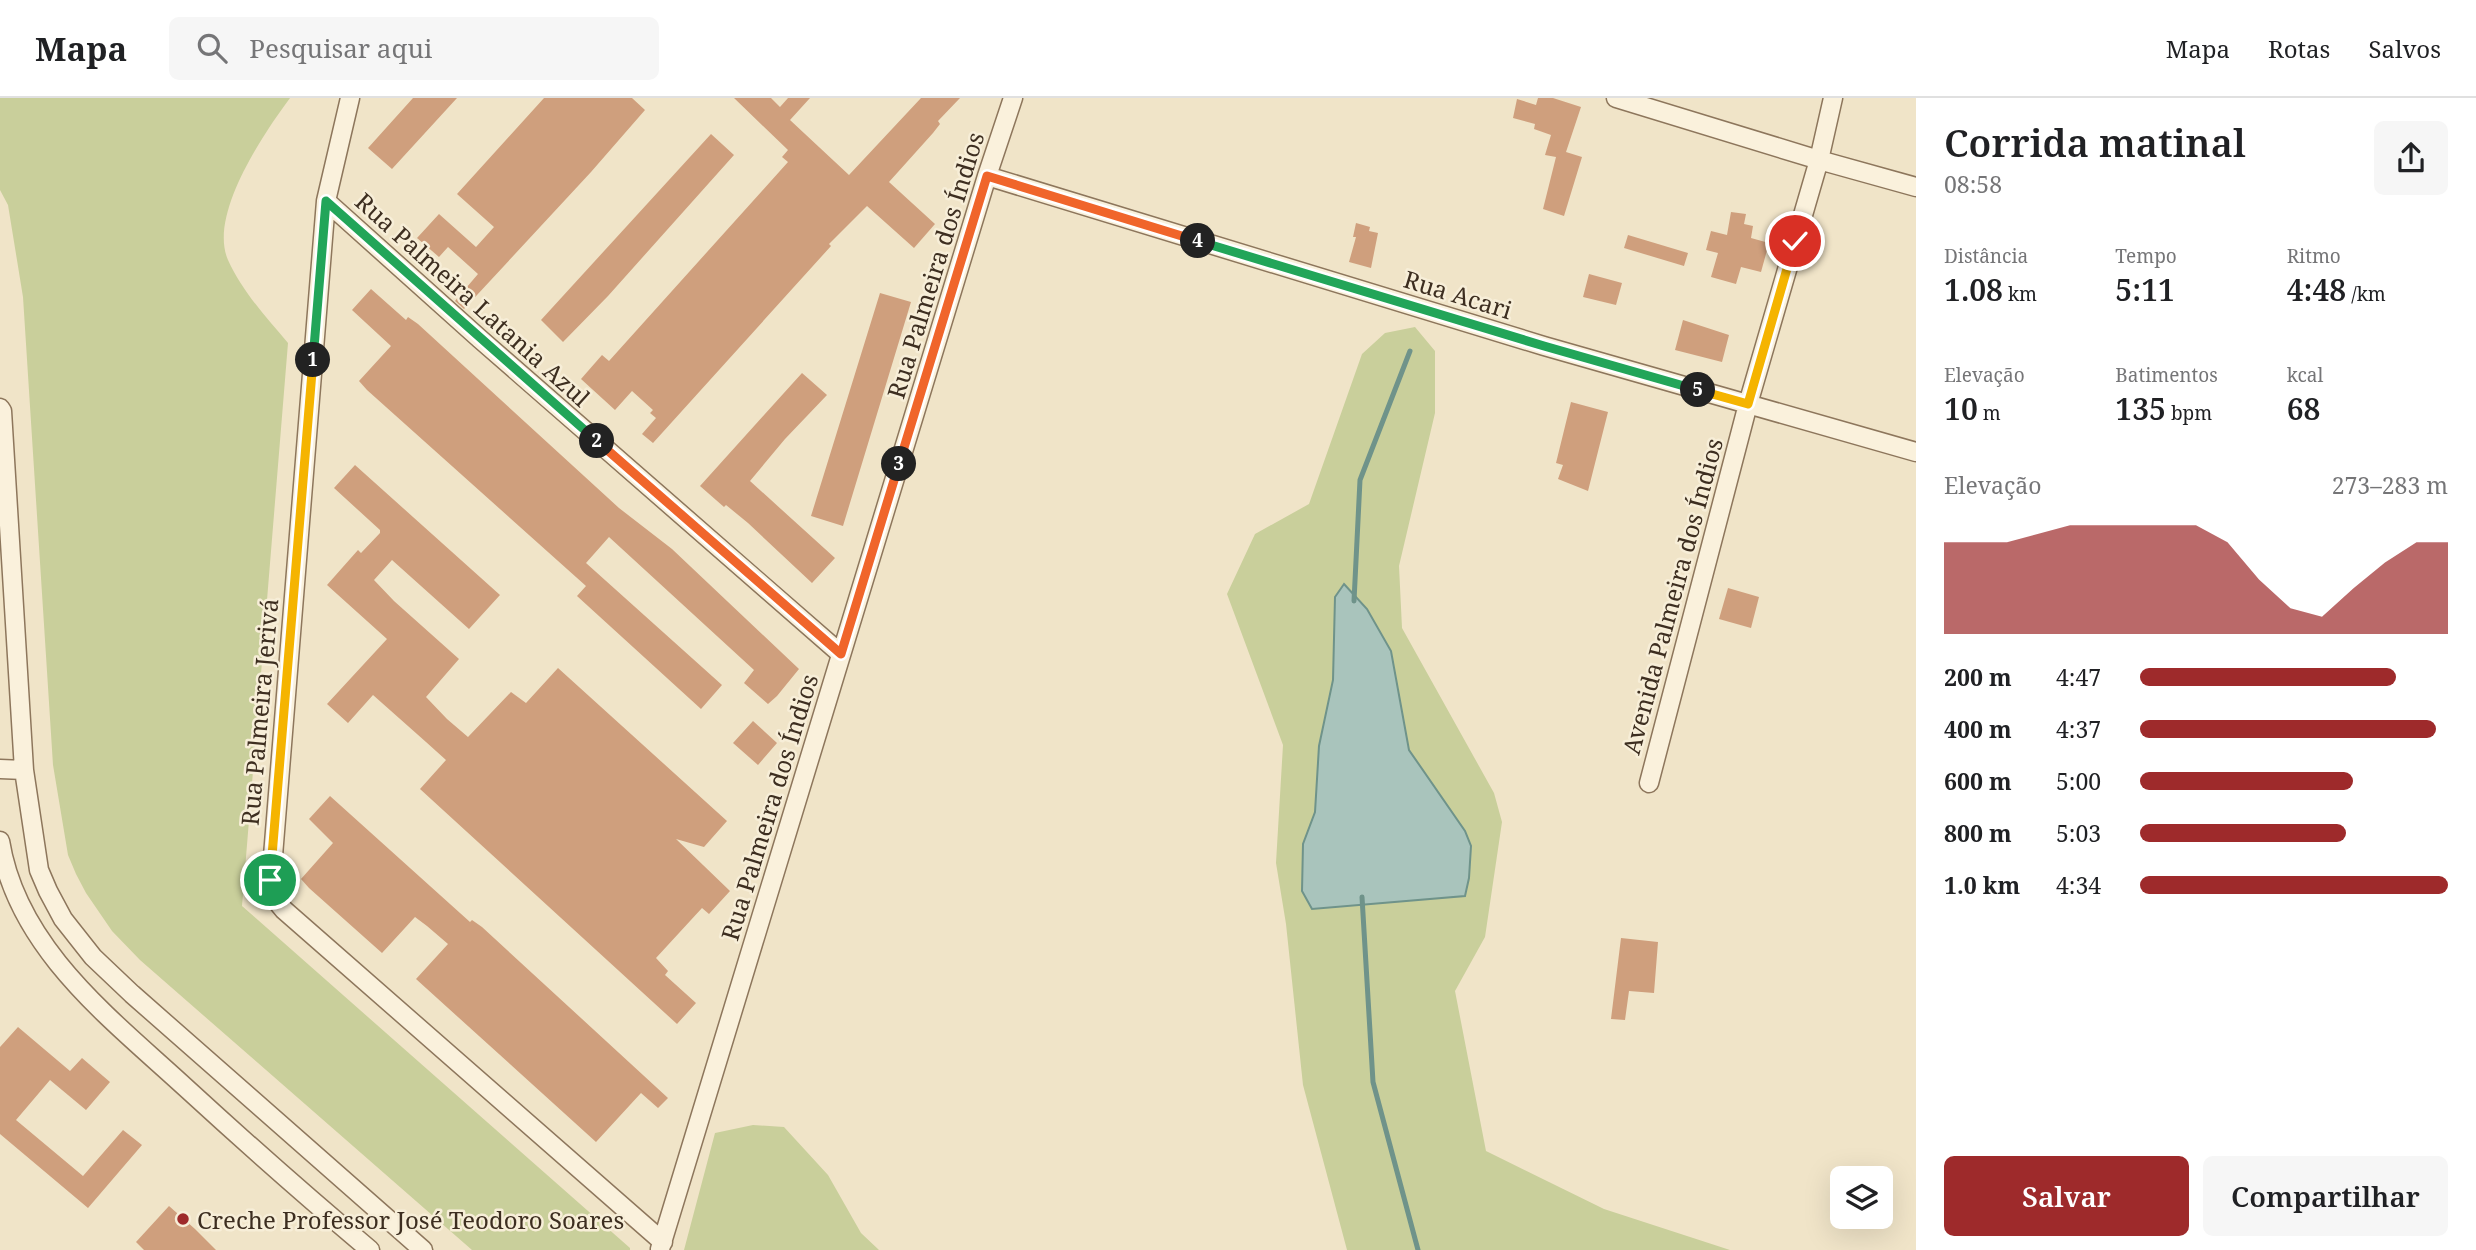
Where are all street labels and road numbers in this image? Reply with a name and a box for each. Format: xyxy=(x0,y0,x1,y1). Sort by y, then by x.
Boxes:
street label: Rua Palmeira dos Índios xyxy=(879,128,991,402)
street label: Rua Palmeira Latania Azul xyxy=(349,185,598,414)
street label: Rua Acari xyxy=(1400,262,1516,326)
street label: Avenida Palmeira dos Índios xyxy=(1614,434,1730,758)
street label: Rua Palmeira Jerivá xyxy=(233,597,285,827)
street label: Rua Palmeira dos Índios xyxy=(713,670,825,944)

